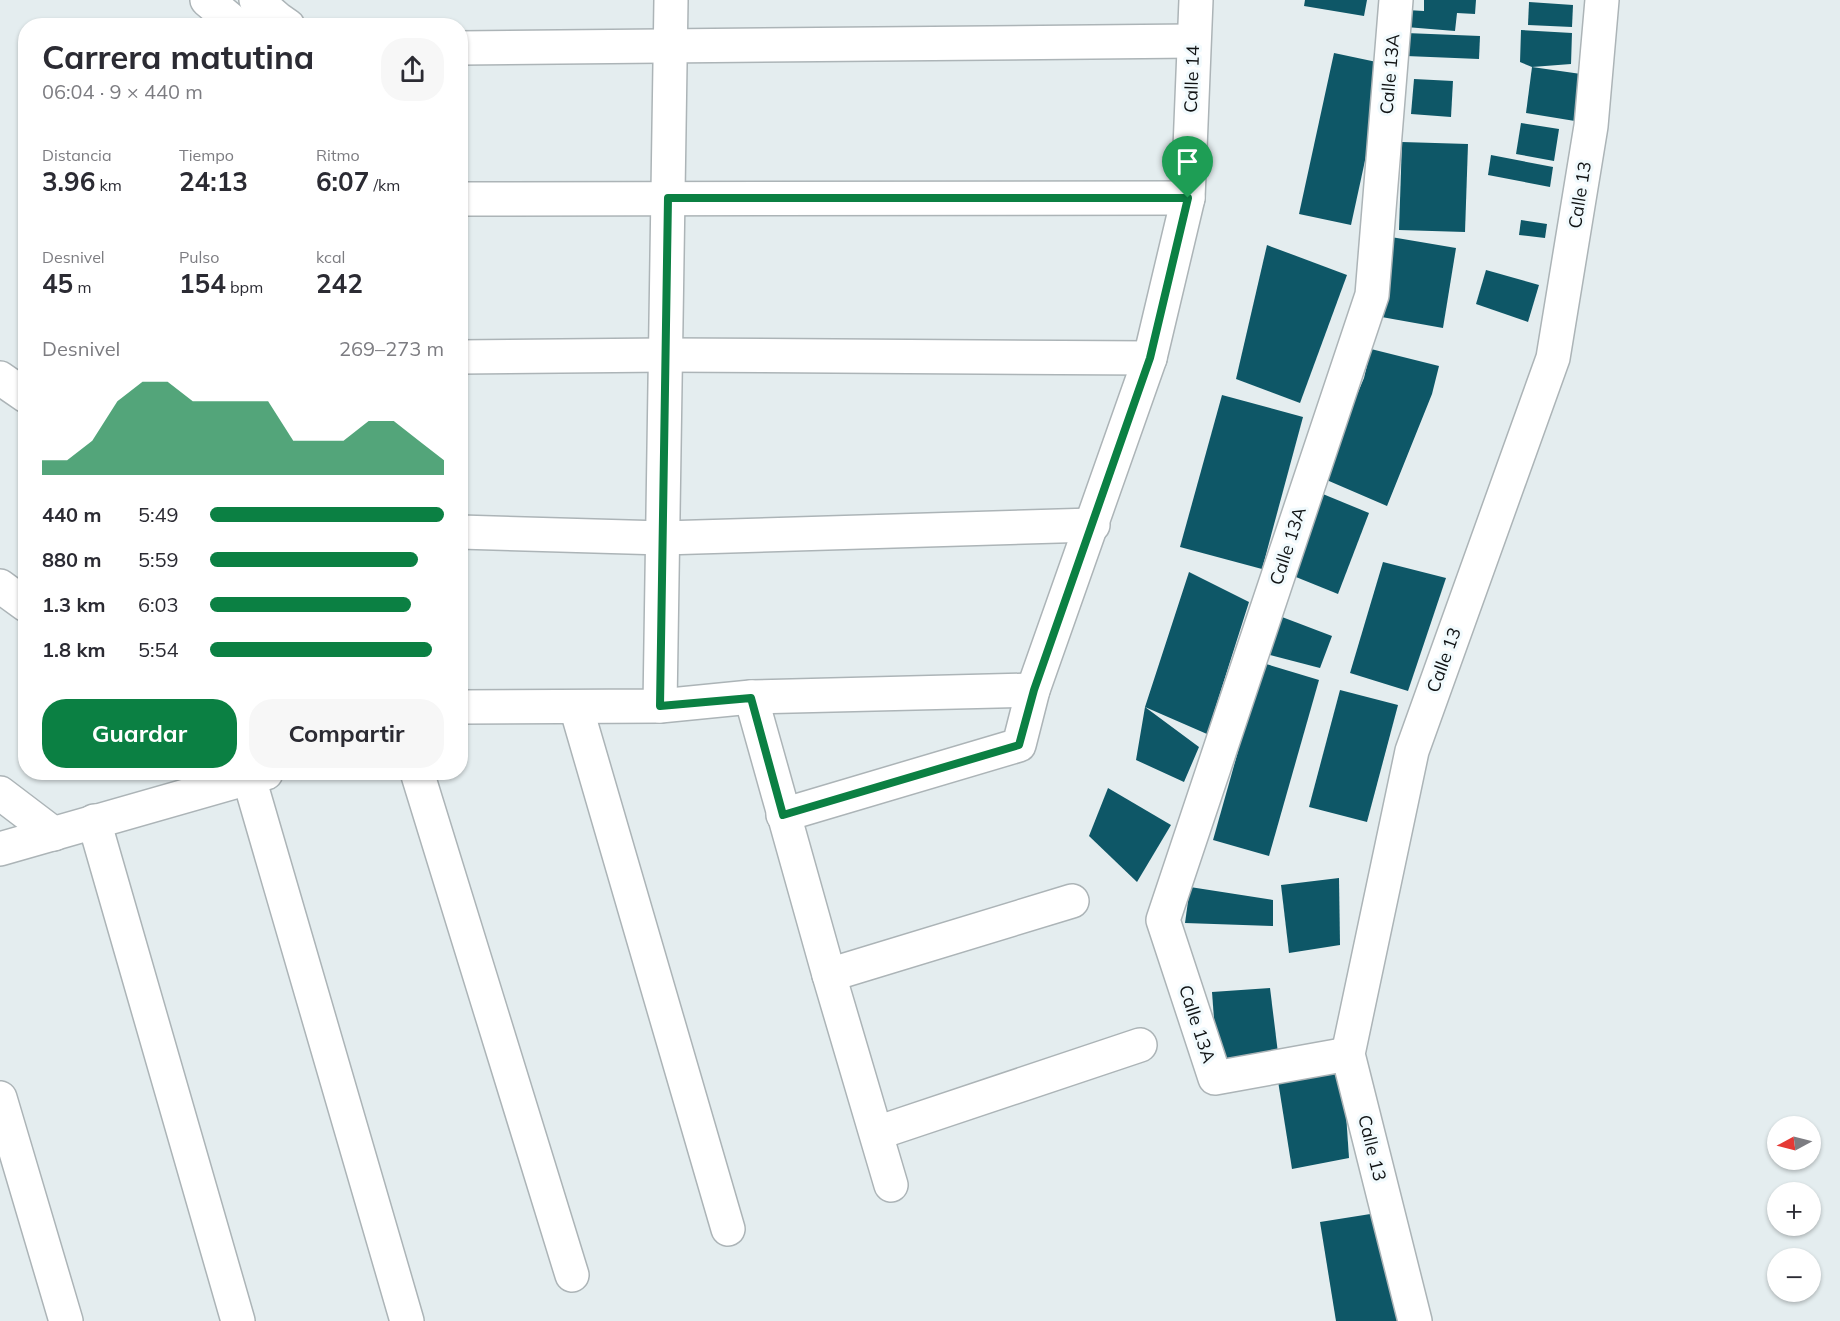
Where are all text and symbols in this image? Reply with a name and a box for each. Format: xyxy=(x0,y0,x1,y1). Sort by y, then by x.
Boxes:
street label: Calle 13A xyxy=(1375,33,1404,115)
text: Carrera matutina xyxy=(42,36,314,77)
button: share xyxy=(381,38,444,101)
street label: Calle 14 xyxy=(1179,45,1204,113)
text: 06:04 · 9 × 440 m xyxy=(42,79,203,104)
pin xyxy=(1162,136,1213,198)
text: Distancia xyxy=(42,145,112,165)
text: Tiempo xyxy=(179,145,234,165)
text: Ritmo xyxy=(316,145,360,165)
icon: arrive xyxy=(1171,145,1204,178)
street label: Calle 13 xyxy=(1563,160,1596,230)
text: 3.96 xyxy=(42,165,95,198)
text: 24:13 xyxy=(179,165,248,198)
text: 6:07 xyxy=(316,165,369,198)
text: km xyxy=(95,175,122,195)
text: /km xyxy=(369,175,400,195)
text: Desnivel xyxy=(42,247,105,267)
text: Pulso xyxy=(179,247,219,267)
text: kcal xyxy=(316,247,345,267)
text: 45 xyxy=(42,267,73,300)
text: 154 xyxy=(179,267,226,300)
text: 242 xyxy=(316,267,363,300)
text: m xyxy=(73,277,91,297)
text: bpm xyxy=(226,277,263,297)
text: Desnivel xyxy=(42,336,120,361)
text: 269–273 m xyxy=(339,336,444,361)
text: 440 m xyxy=(42,502,101,527)
text: 5:49 xyxy=(138,502,179,527)
street label: Calle 13A xyxy=(1264,504,1311,588)
text: 880 m xyxy=(42,547,101,572)
text: 5:59 xyxy=(138,547,179,572)
text: 1.3 km xyxy=(42,592,105,617)
text: 6:03 xyxy=(138,592,179,617)
street label: Calle 13 xyxy=(1421,624,1466,695)
text: 1.8 km xyxy=(42,637,105,662)
text: 5:54 xyxy=(138,637,179,662)
button: Guardar xyxy=(42,699,237,768)
button: Compartir xyxy=(249,699,444,768)
street label: Calle 13A xyxy=(1174,982,1221,1066)
street label: Calle 13 xyxy=(1353,1112,1392,1183)
north arrow xyxy=(1767,1116,1821,1170)
map controls xyxy=(1767,1116,1821,1302)
button: + xyxy=(1767,1182,1821,1236)
button: − xyxy=(1767,1248,1821,1302)

